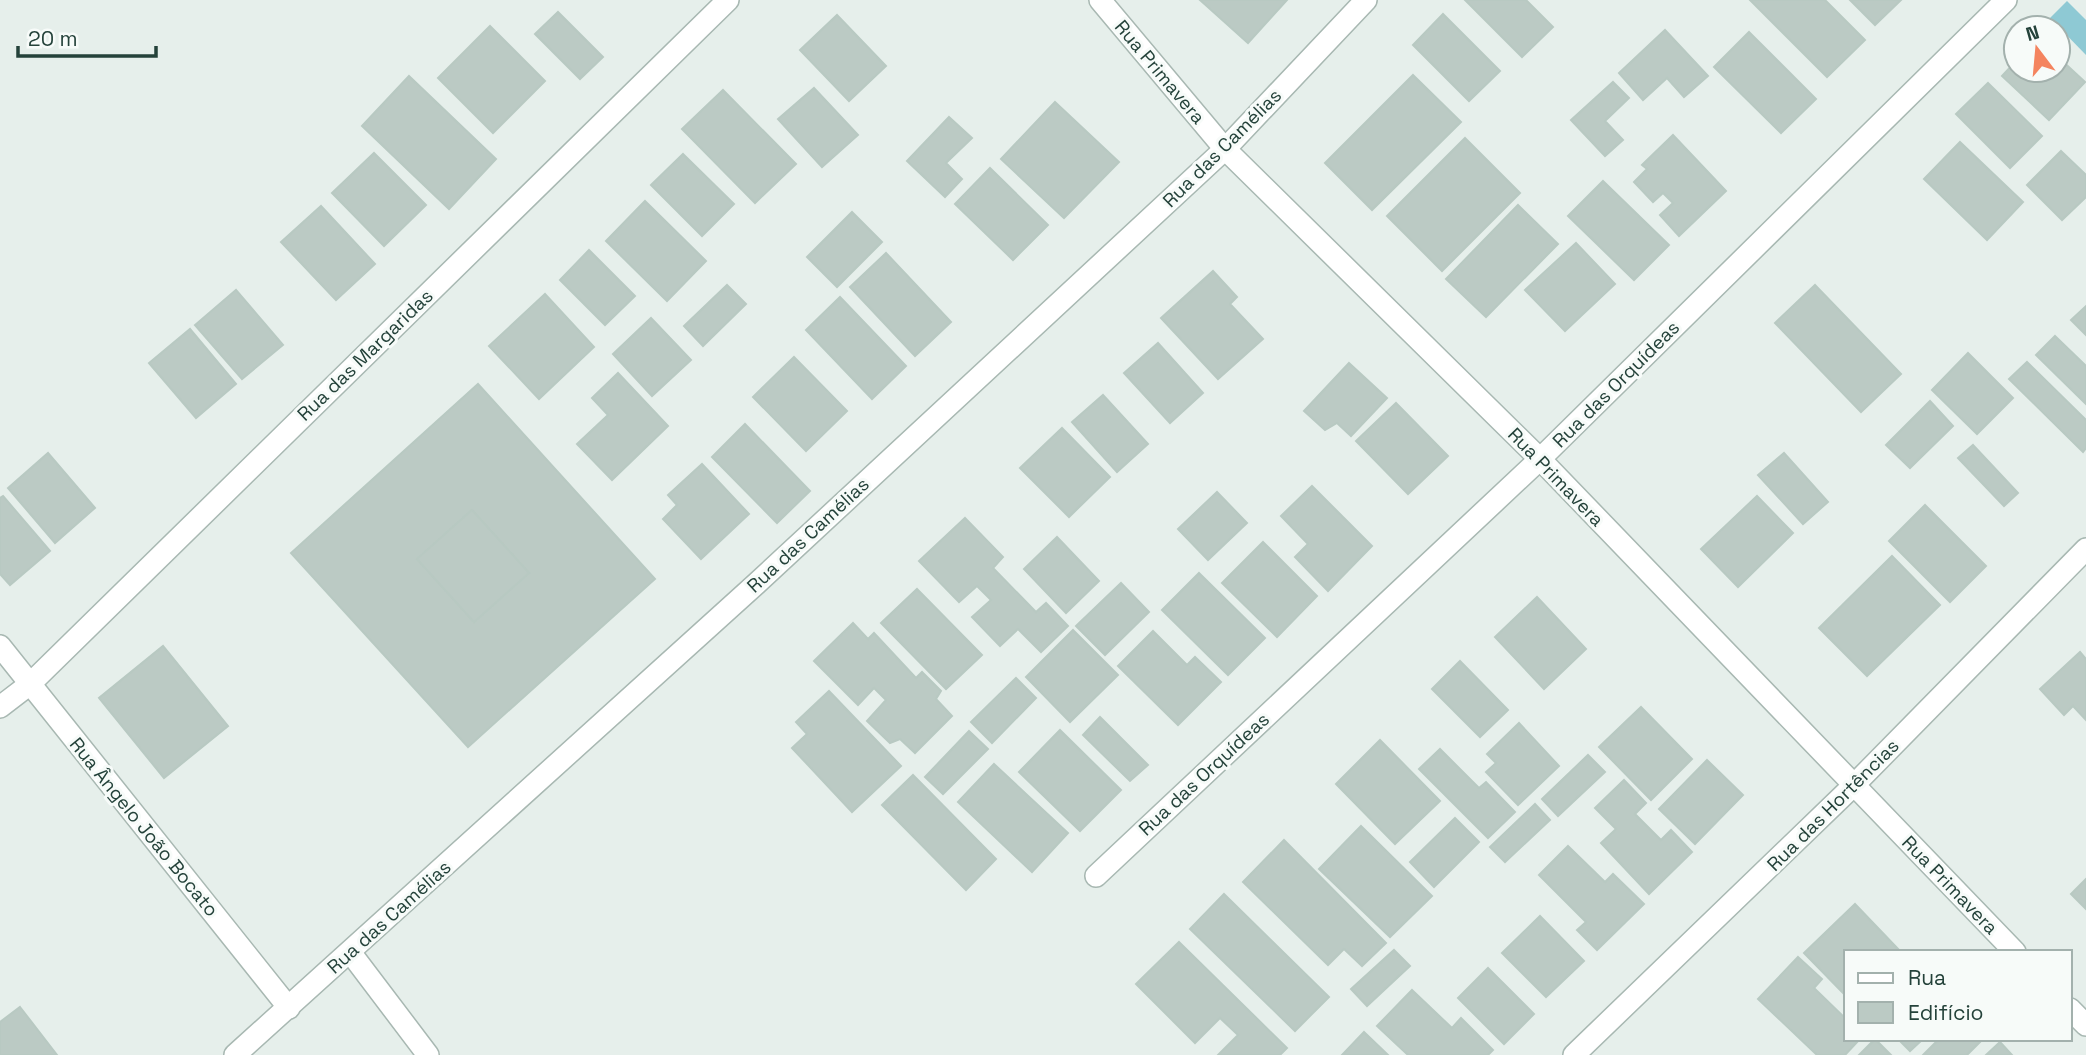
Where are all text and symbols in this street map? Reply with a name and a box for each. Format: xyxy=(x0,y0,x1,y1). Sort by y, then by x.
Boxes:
scale bar xyxy=(18,14,156,58)
north arrow xyxy=(2002,14,2072,84)
street label: Rua Primavera xyxy=(1109,15,1211,129)
text: N xyxy=(2023,19,2042,47)
text: 20 m xyxy=(28,25,78,52)
street label: Rua das Camélias xyxy=(1157,83,1287,213)
street label: Rua das Margaridas xyxy=(292,284,438,426)
street label: Rua das Orquídeas xyxy=(1547,315,1685,453)
street label: Rua Primavera xyxy=(1502,422,1610,532)
street label: Rua das Camélias xyxy=(742,472,874,598)
street label: Rua das Orquídeas xyxy=(1133,707,1275,841)
street label: Rua Ângelo João Bocato xyxy=(64,732,224,922)
street label: Rua das Hortências xyxy=(1762,734,1904,876)
street label: Rua Primavera xyxy=(1896,830,2004,940)
street label: Rua das Camélias xyxy=(322,855,456,979)
legend xyxy=(1844,950,2072,1041)
text: Rua xyxy=(1908,964,1946,991)
text: Edifício xyxy=(1908,999,1984,1026)

